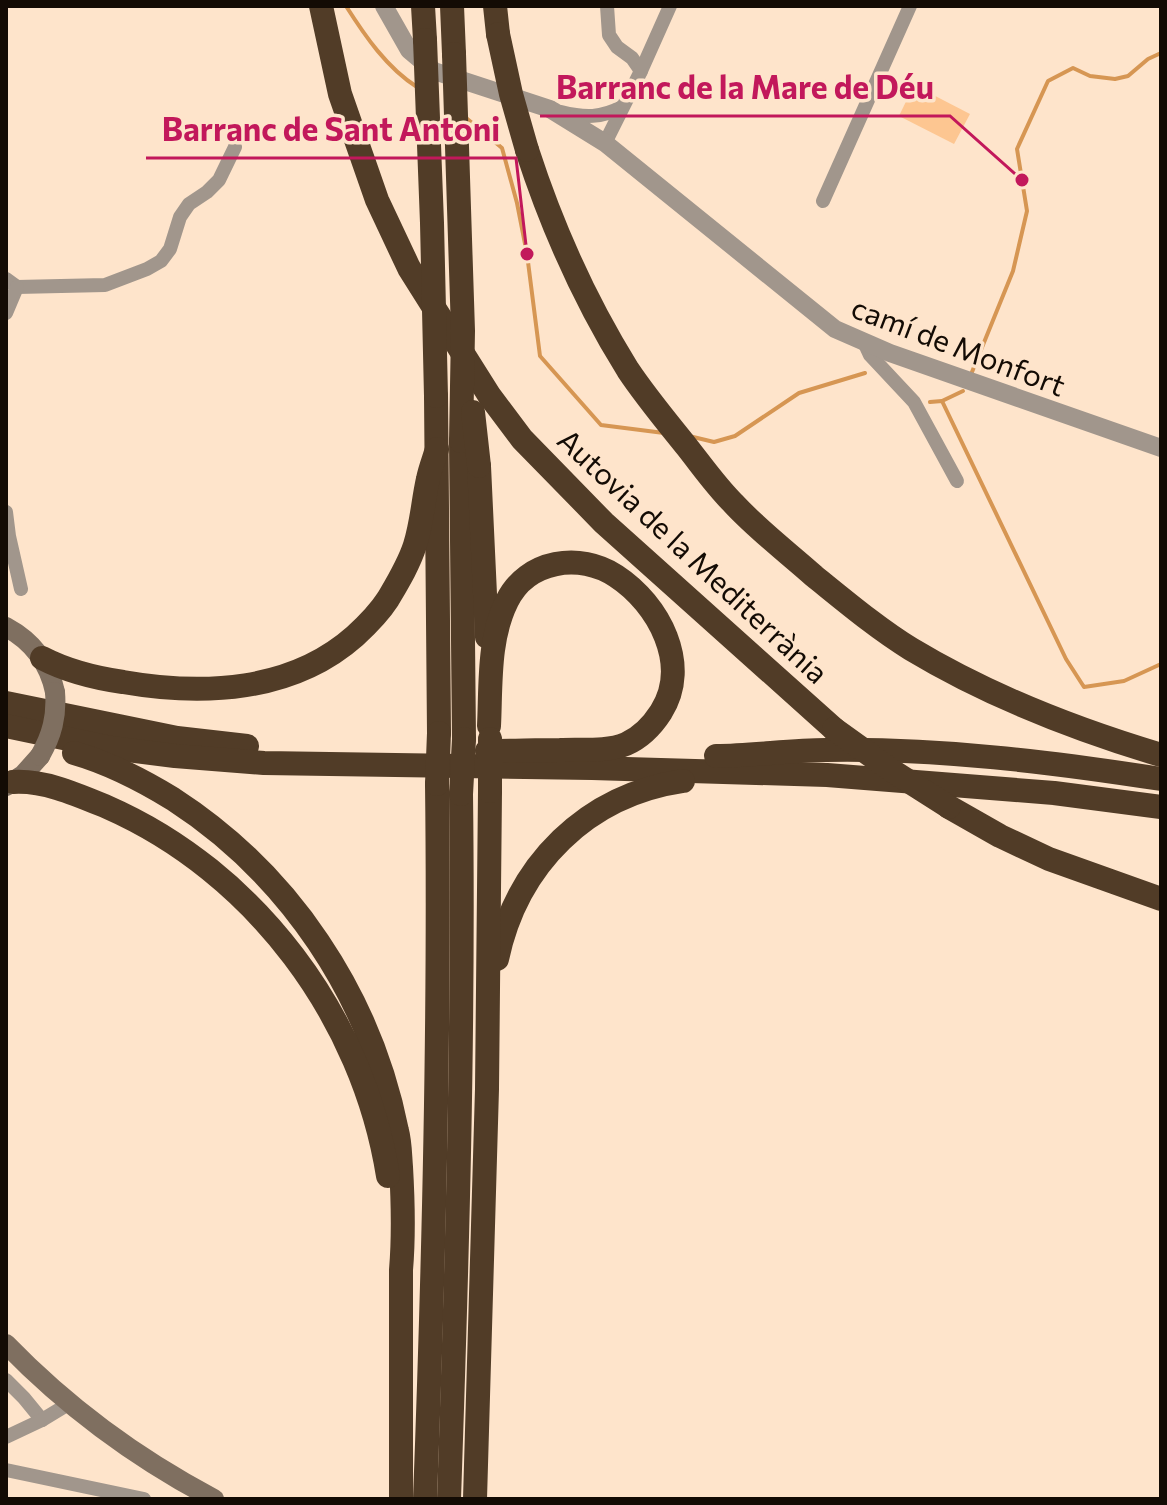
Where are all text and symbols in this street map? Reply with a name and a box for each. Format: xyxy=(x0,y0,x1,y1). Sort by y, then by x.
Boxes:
callout: Barranc de la Mare de Déu xyxy=(540,60,950,116)
text: Barranc de la Mare de Déu xyxy=(556,66,934,106)
callout: Barranc de Sant Antoni xyxy=(146,102,516,158)
text: Barranc de Sant Antoni xyxy=(162,108,500,148)
street label: camí de Monfort xyxy=(847,287,1071,403)
street label: Autovia de la Mediterrània xyxy=(551,420,837,690)

